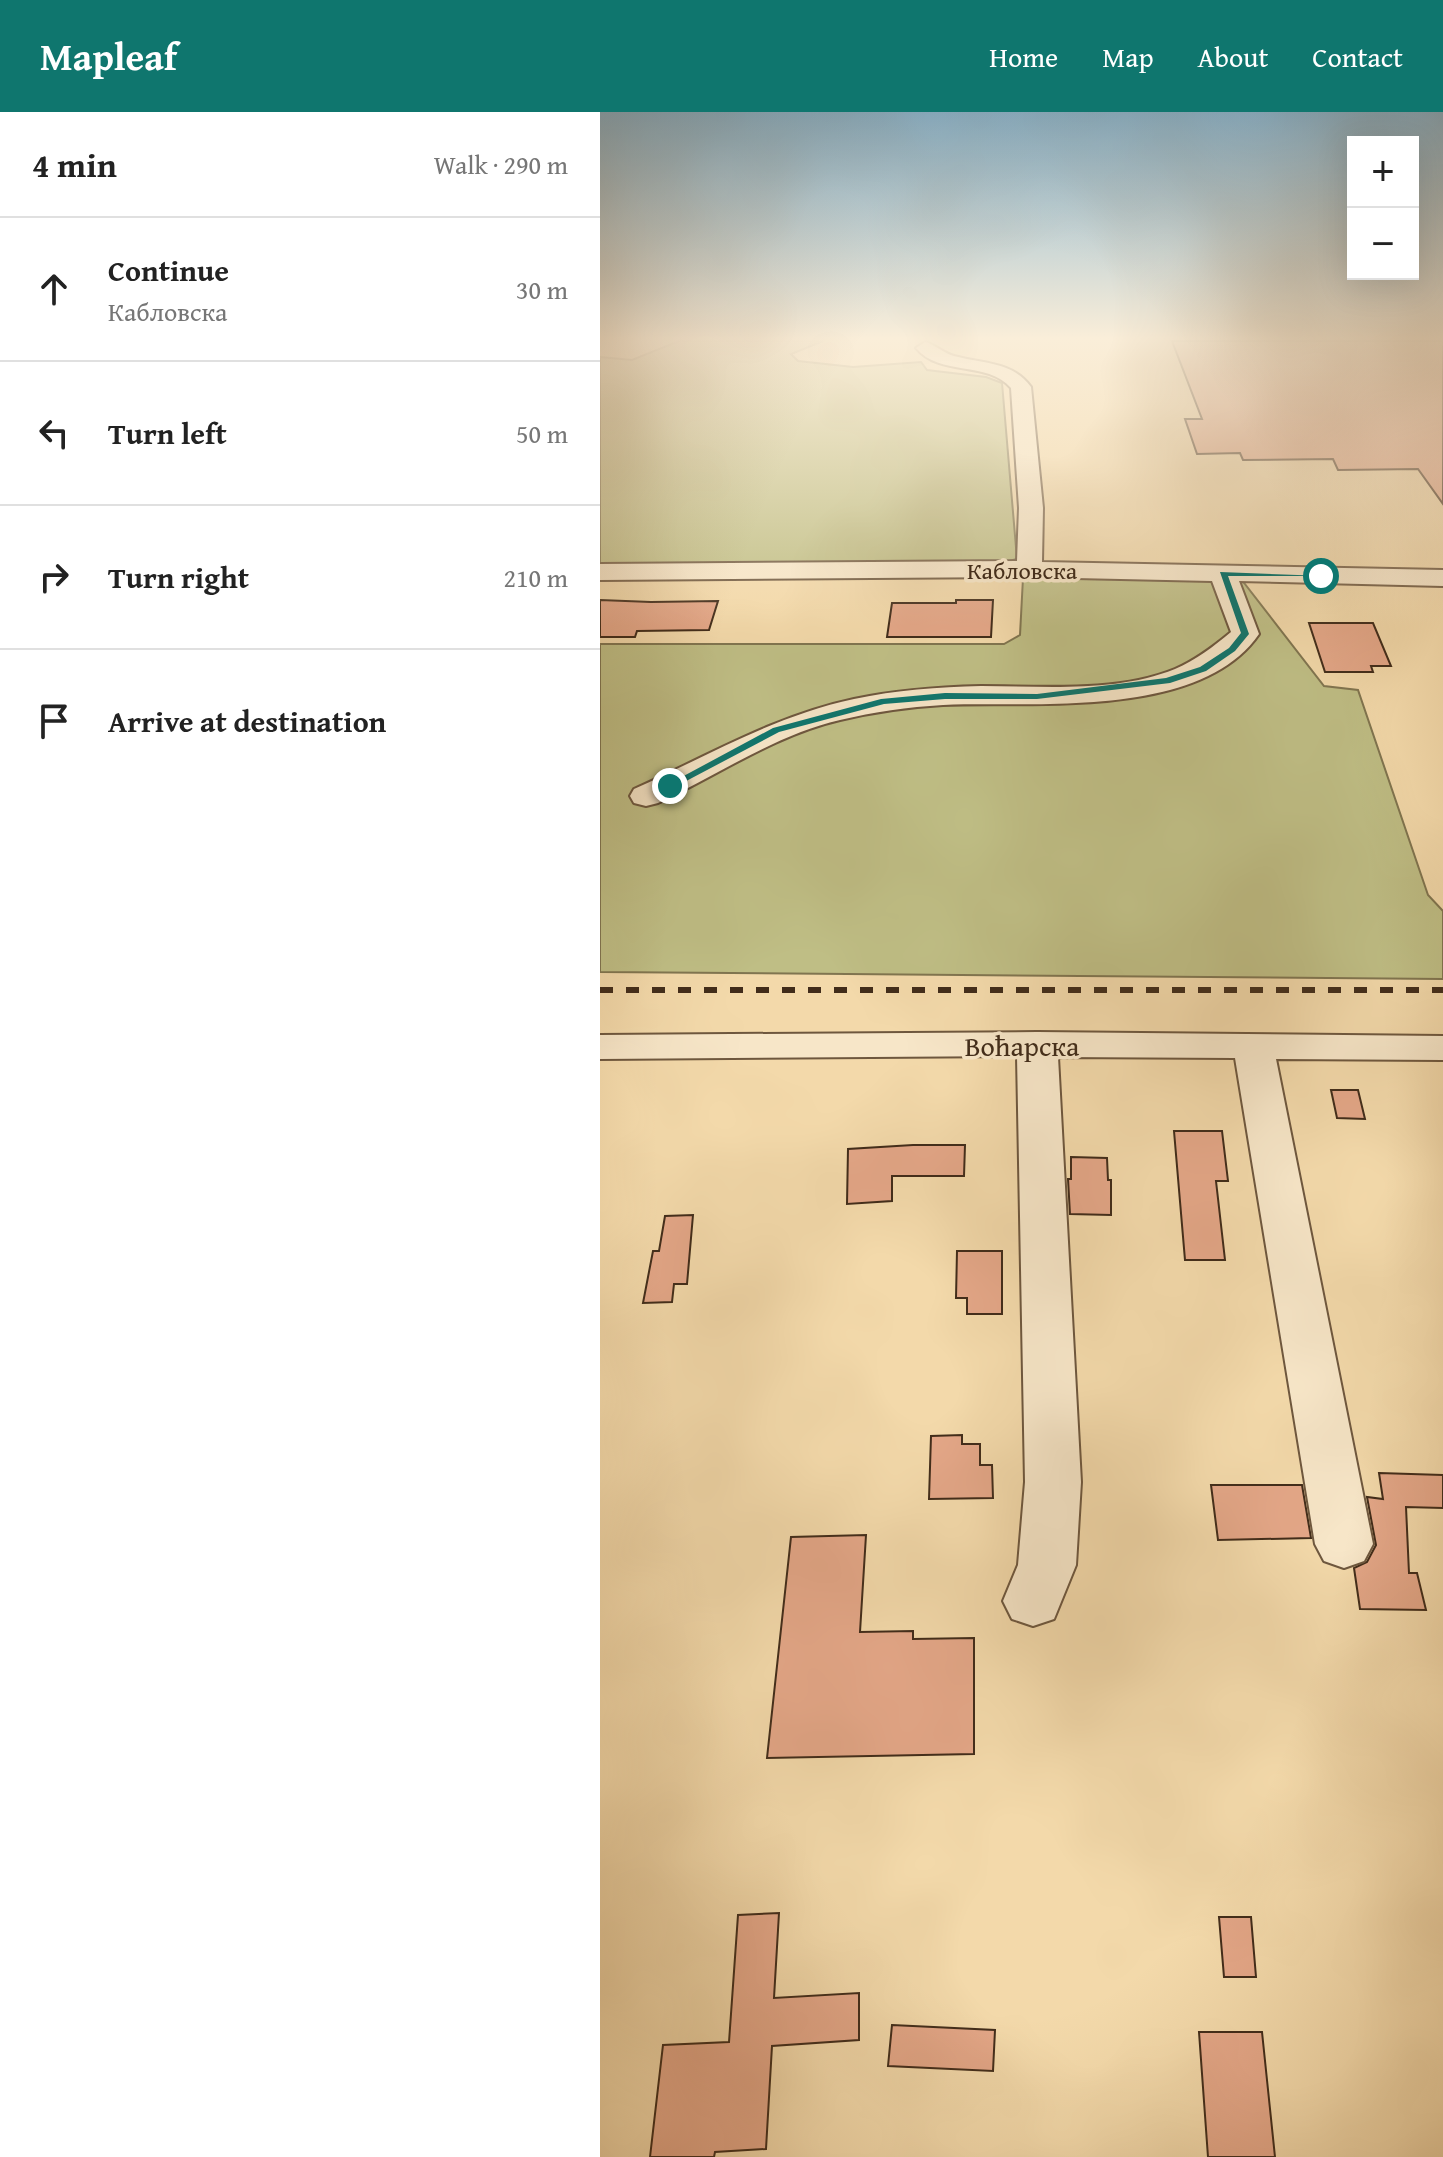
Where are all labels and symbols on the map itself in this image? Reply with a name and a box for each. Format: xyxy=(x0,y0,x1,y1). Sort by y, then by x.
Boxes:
street label: Кабловска xyxy=(967,553,1078,588)
route start xyxy=(1303,558,1339,594)
route end xyxy=(652,768,688,804)
street label: Воћарска xyxy=(965,1025,1080,1066)

